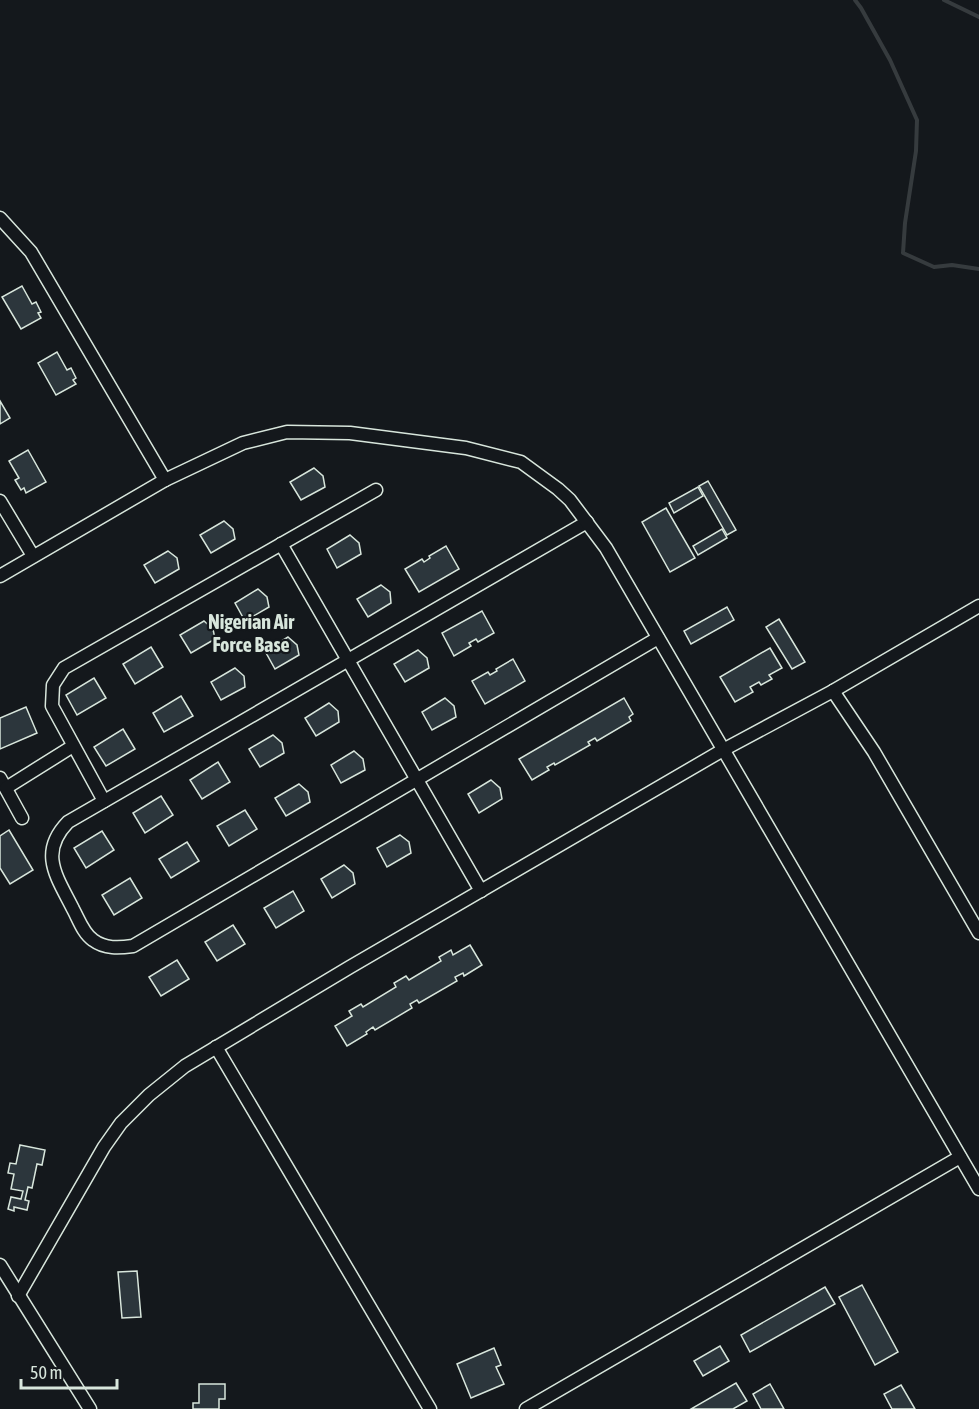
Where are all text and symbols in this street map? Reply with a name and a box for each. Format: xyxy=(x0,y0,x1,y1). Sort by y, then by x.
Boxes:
district label: Nigerian Air Force Base xyxy=(208,610,295,656)
scale bar xyxy=(21,1352,117,1390)
text: 50 m xyxy=(30,1362,62,1383)

